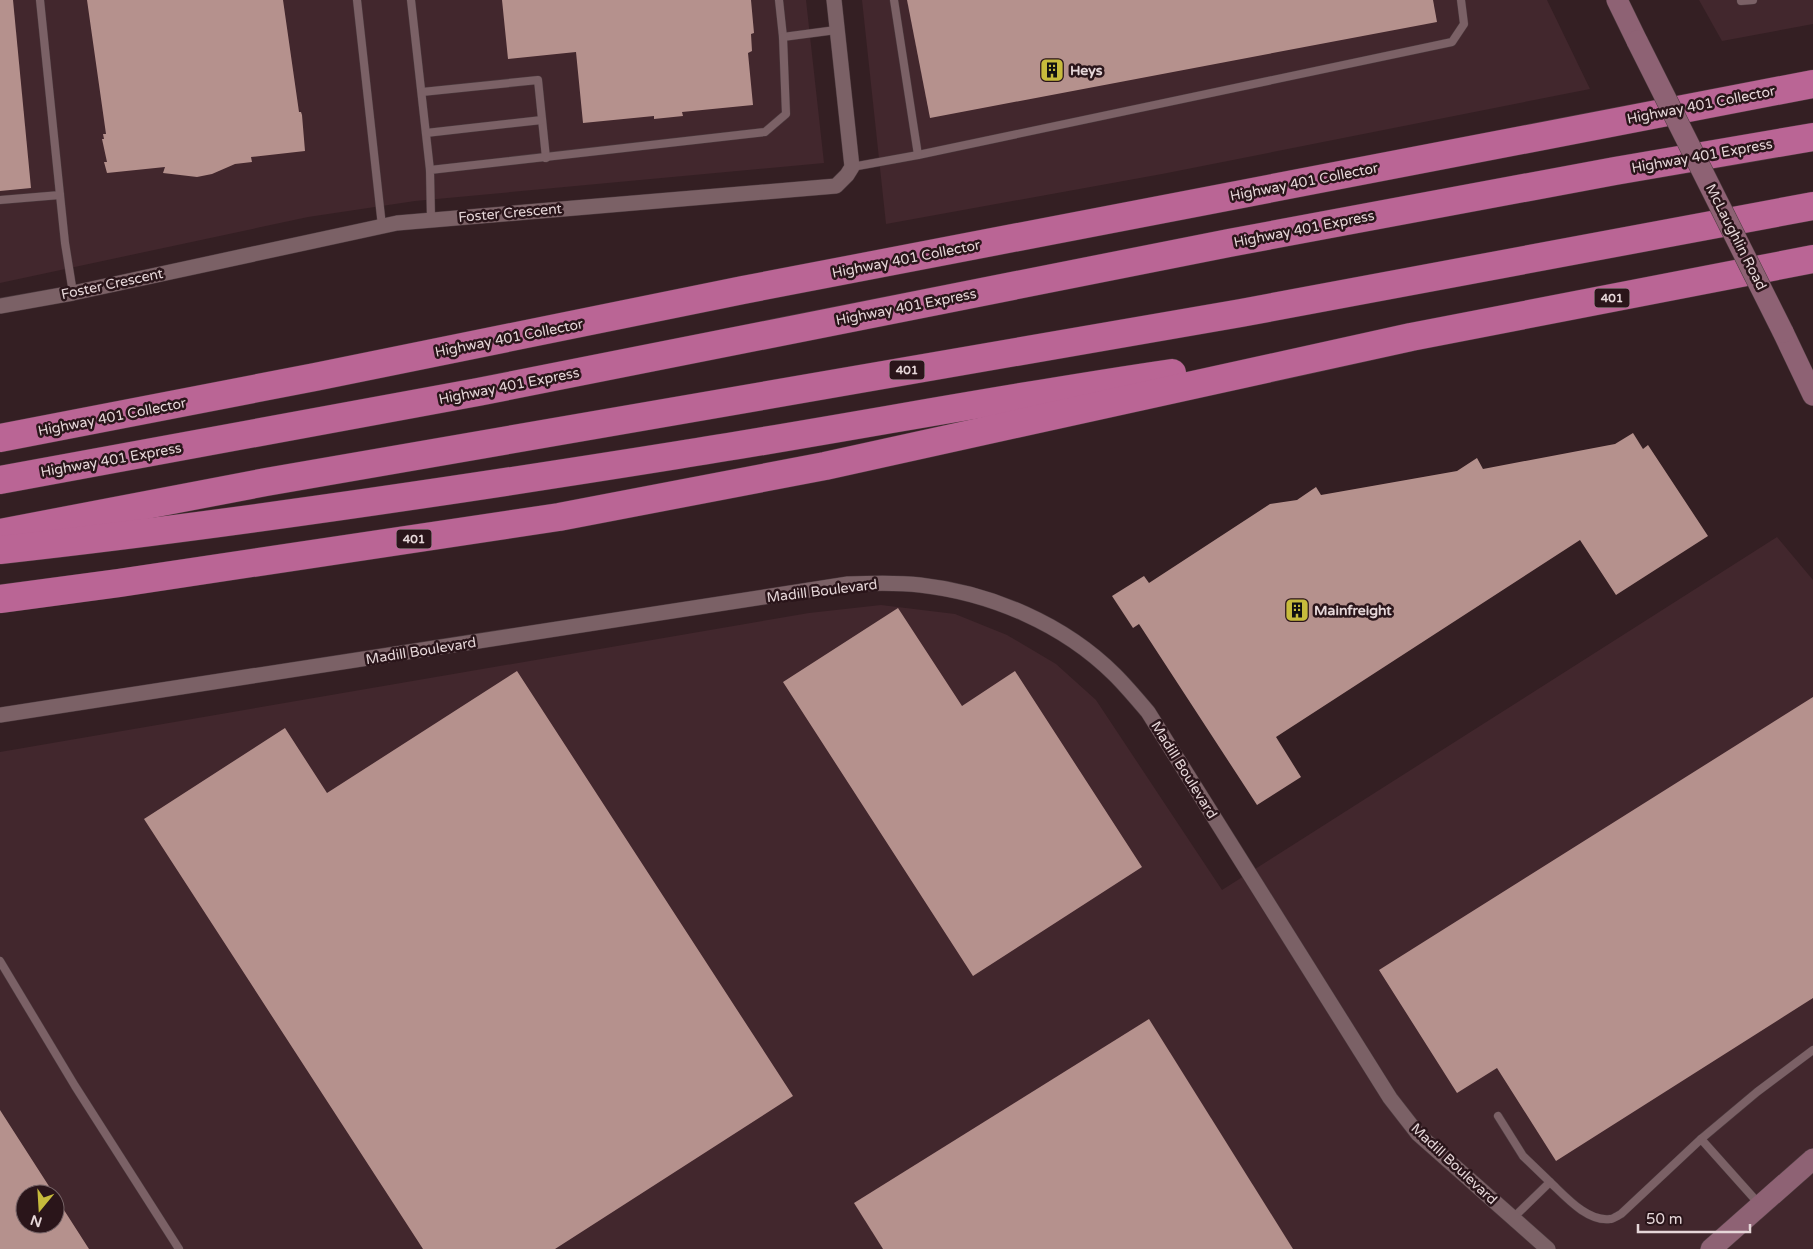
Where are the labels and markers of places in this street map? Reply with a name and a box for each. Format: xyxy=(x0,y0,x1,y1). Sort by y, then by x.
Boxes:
building icon: Heys xyxy=(1039,57,1065,83)
place label: Heys xyxy=(1070,62,1103,79)
building icon: Mainfreight xyxy=(1284,597,1310,623)
place label: Mainfreight xyxy=(1314,602,1392,619)

